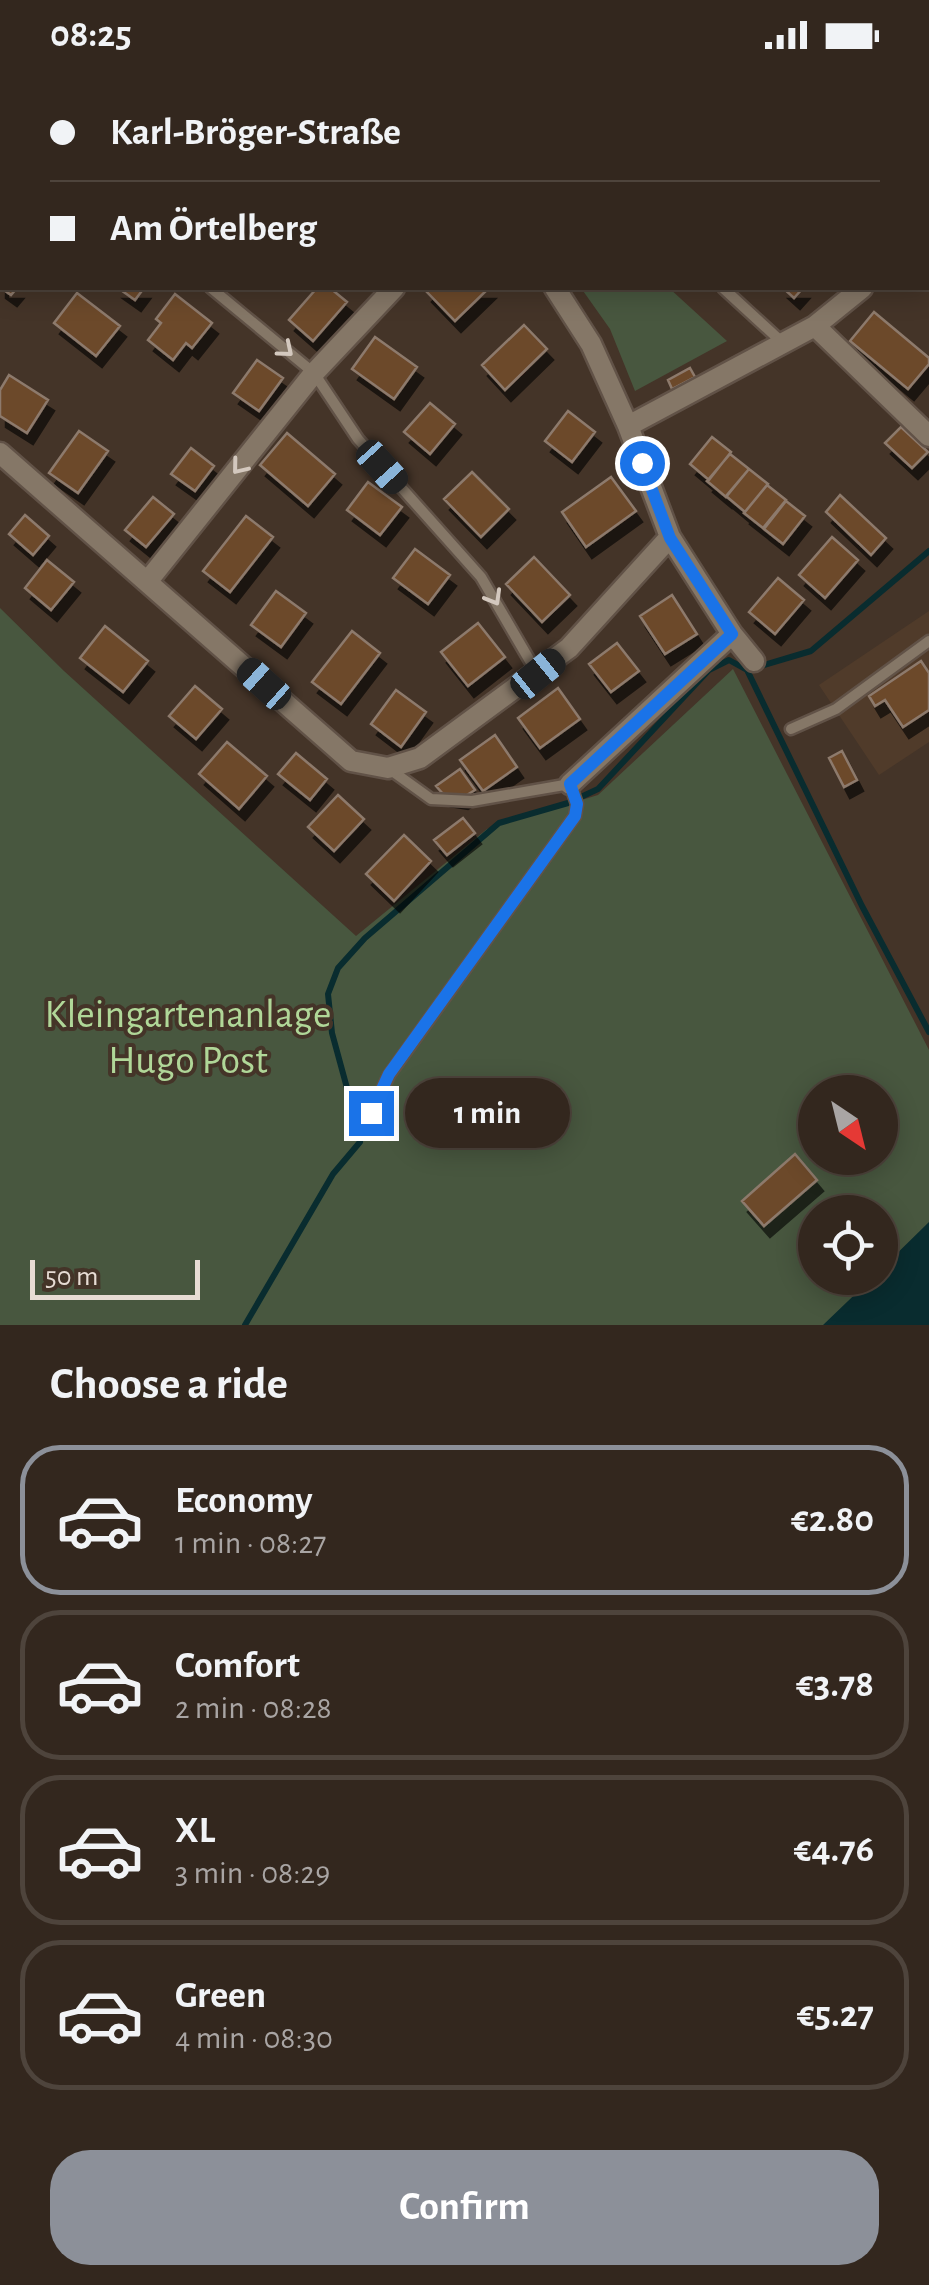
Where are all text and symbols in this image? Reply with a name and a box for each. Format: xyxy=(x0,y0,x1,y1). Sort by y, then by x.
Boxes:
text: 08:25 xyxy=(50,16,132,54)
text: Karl-Bröger-Straße xyxy=(110,114,401,152)
text: Am Örtelberg xyxy=(110,210,317,248)
one-way arrow xyxy=(275,338,293,356)
car xyxy=(351,435,413,499)
route start xyxy=(620,441,665,486)
one-way arrow xyxy=(233,456,251,474)
one-way arrow xyxy=(481,587,501,605)
car xyxy=(505,643,571,705)
car xyxy=(232,653,296,715)
park label: Kleingartenanlage Hugo Post xyxy=(45,995,331,1081)
north arrow xyxy=(798,1075,898,1175)
map controls xyxy=(798,1075,898,1295)
callout: 1 min xyxy=(406,1078,571,1148)
route end xyxy=(349,1091,394,1136)
text: 1 min xyxy=(454,1097,521,1129)
button: locate xyxy=(798,1195,898,1295)
scale bar xyxy=(30,1255,200,1300)
text: 50 m xyxy=(45,1263,99,1291)
text: Choose a ride xyxy=(50,1362,288,1407)
icon: car xyxy=(55,1475,145,1565)
text: Economy xyxy=(175,1482,313,1520)
text: €2.80 xyxy=(791,1501,874,1539)
text: 1 min · 08:27 xyxy=(175,1527,326,1559)
icon: car xyxy=(55,1640,145,1730)
text: Comfort xyxy=(175,1647,300,1685)
text: €3.78 xyxy=(796,1666,874,1704)
text: 2 min · 08:28 xyxy=(175,1692,332,1724)
icon: car xyxy=(55,1805,145,1895)
text: XL xyxy=(175,1812,215,1850)
text: €4.76 xyxy=(794,1831,874,1869)
text: 3 min · 08:29 xyxy=(175,1857,330,1889)
icon: car xyxy=(55,1970,145,2060)
text: Green xyxy=(175,1977,266,2015)
text: €5.27 xyxy=(797,1996,874,2034)
text: 4 min · 08:30 xyxy=(175,2022,333,2054)
button: Confirm xyxy=(50,2150,879,2265)

